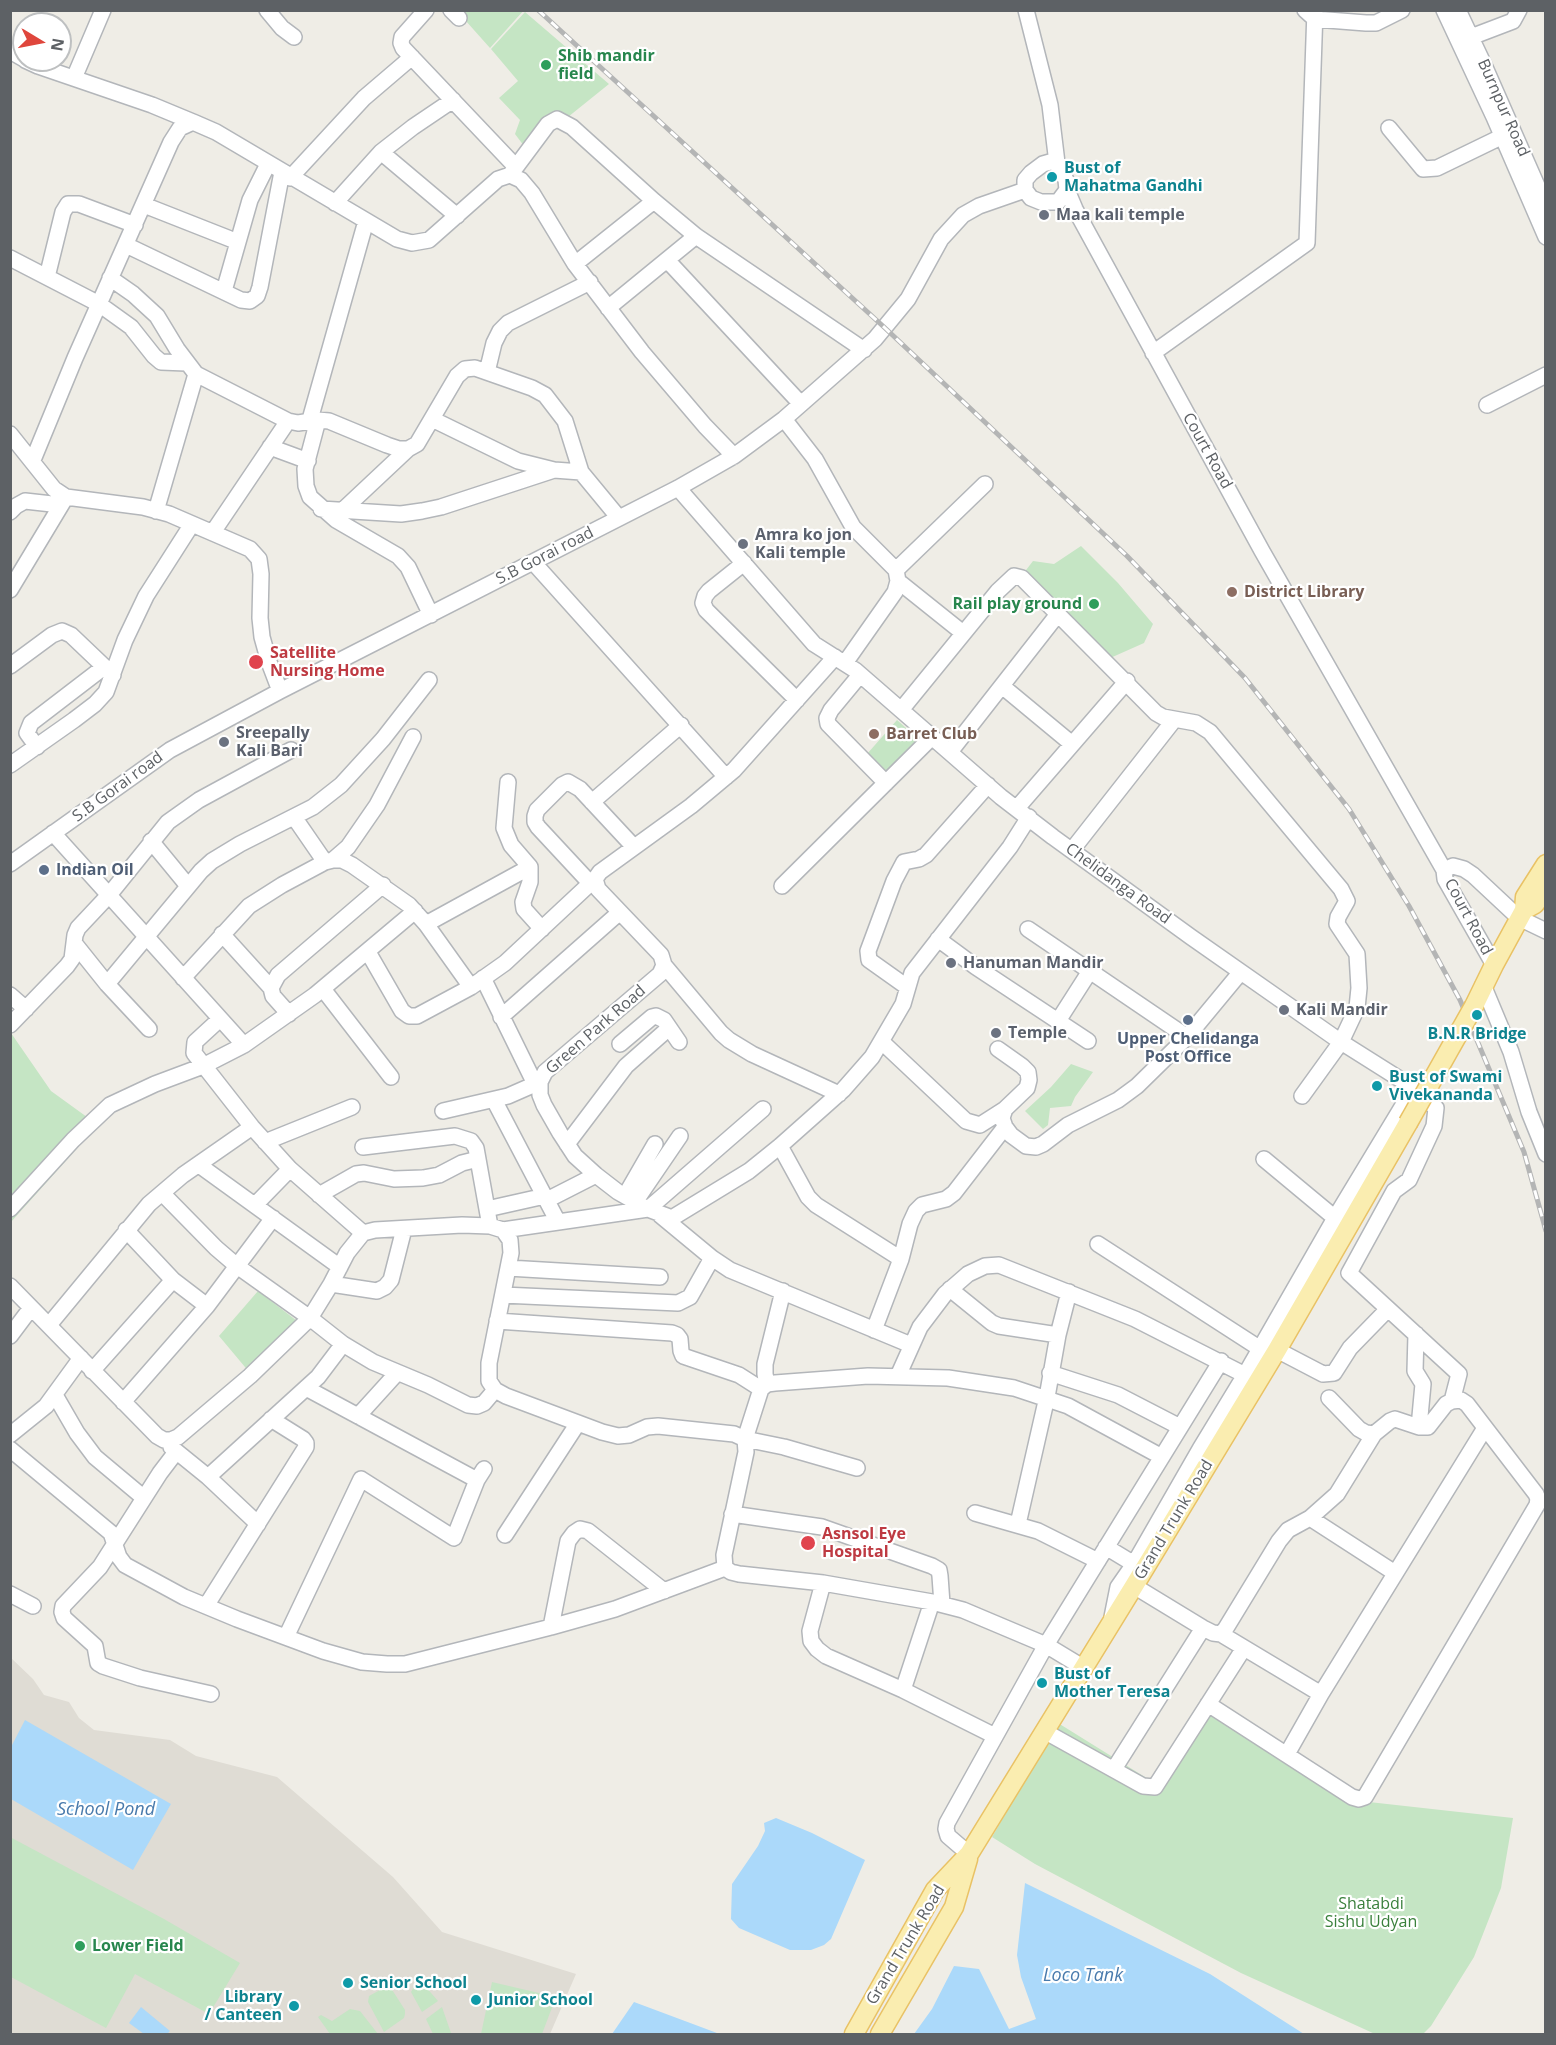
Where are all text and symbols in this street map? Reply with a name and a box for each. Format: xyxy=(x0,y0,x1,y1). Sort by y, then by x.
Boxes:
north arrow xyxy=(12,12,72,72)
text: N xyxy=(46,36,70,53)
place label: Shib mandir field xyxy=(558,46,655,84)
street label: Burnpur Road xyxy=(1473,56,1533,160)
marker: Shib mandir field xyxy=(539,58,553,72)
place label: Bust of Mahatma Gandhi xyxy=(1064,158,1203,196)
marker: Bust of Mahatma Gandhi xyxy=(1045,170,1059,184)
place label: Maa kali temple xyxy=(1056,205,1185,225)
marker: Maa kali temple xyxy=(1037,208,1051,222)
street label: Court Road xyxy=(1178,410,1236,492)
street label: S.B Gorai road xyxy=(493,523,597,589)
place label: Amra ko jon Kali temple xyxy=(755,525,852,563)
marker: Amra ko jon Kali temple xyxy=(736,537,750,551)
place label: District Library xyxy=(1244,582,1364,602)
marker: District Library xyxy=(1225,585,1239,599)
place label: Rail play ground xyxy=(953,594,1082,614)
marker: Rail play ground xyxy=(1087,597,1101,611)
place label: Satellite Nursing Home xyxy=(270,643,385,681)
marker: Satellite Nursing Home xyxy=(247,653,265,671)
place label: Sreepally Kali Bari xyxy=(236,723,310,761)
place label: Barret Club xyxy=(886,724,977,744)
marker: Barret Club xyxy=(867,727,881,741)
marker: Sreepally Kali Bari xyxy=(217,735,231,749)
street label: S.B Gorai road xyxy=(69,748,167,826)
street label: Chelidanga Road xyxy=(1062,839,1174,929)
place label: Indian Oil xyxy=(56,860,134,880)
marker: Indian Oil xyxy=(37,863,51,877)
street label: Court Road xyxy=(1440,875,1496,959)
place label: Hanuman Mandir xyxy=(963,953,1104,973)
marker: Hanuman Mandir xyxy=(944,956,958,970)
street label: Green Park Road xyxy=(542,981,650,1079)
place label: Kali Mandir xyxy=(1296,1000,1388,1020)
marker: Kali Mandir xyxy=(1277,1003,1291,1017)
marker: B.N.R Bridge xyxy=(1470,1008,1484,1022)
marker: Upper Chelidanga Post Office xyxy=(1181,1013,1195,1027)
place label: Temple xyxy=(1008,1023,1067,1043)
place label: B.N.R Bridge xyxy=(1427,1024,1527,1044)
marker: Temple xyxy=(989,1026,1003,1040)
place label: Upper Chelidanga Post Office xyxy=(1117,1029,1259,1067)
place label: Bust of Swami Vivekananda xyxy=(1389,1067,1502,1105)
marker: Bust of Swami Vivekananda xyxy=(1370,1079,1384,1093)
street label: Grand Trunk Road xyxy=(1131,1457,1217,1583)
place label: Asnsol Eye Hospital xyxy=(822,1524,906,1562)
marker: Asnsol Eye Hospital xyxy=(799,1534,817,1552)
place label: Bust of Mother Teresa xyxy=(1054,1664,1170,1702)
marker: Bust of Mother Teresa xyxy=(1035,1676,1049,1690)
water label: School Pond xyxy=(57,1799,155,1821)
street label: Grand Trunk Road xyxy=(863,1882,949,2008)
park label: Shatabdi Sishu Udyan xyxy=(1325,1894,1417,1932)
place label: Lower Field xyxy=(92,1936,184,1956)
marker: Lower Field xyxy=(73,1939,87,1953)
water label: Loco Tank xyxy=(1043,1965,1123,1987)
place label: Senior School xyxy=(360,1973,467,1993)
marker: Senior School xyxy=(341,1976,355,1990)
place label: Library / Canteen xyxy=(204,1987,282,2025)
place label: Junior School xyxy=(488,1990,593,2010)
marker: Junior School xyxy=(469,1993,483,2007)
marker: Library / Canteen xyxy=(287,1999,301,2013)

